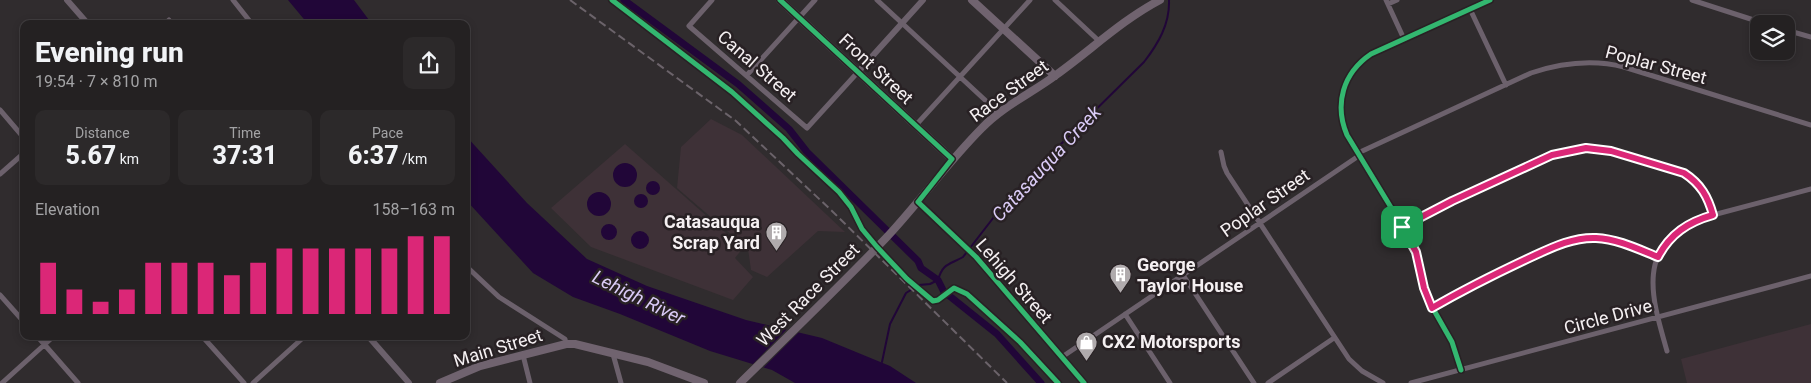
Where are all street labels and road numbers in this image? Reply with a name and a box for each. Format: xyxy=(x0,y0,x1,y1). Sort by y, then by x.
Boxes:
street label: Canal Street xyxy=(714,26,801,106)
street label: Front Street xyxy=(835,29,918,108)
street label: Poplar Street xyxy=(1603,41,1709,88)
street label: Race Street xyxy=(965,55,1052,126)
street label: Poplar Street xyxy=(1216,164,1313,241)
street label: Lehigh Street xyxy=(972,234,1057,327)
street label: West Race Street xyxy=(752,239,863,350)
street label: Circle Drive xyxy=(1562,295,1654,338)
street label: Main Street xyxy=(451,324,545,371)

